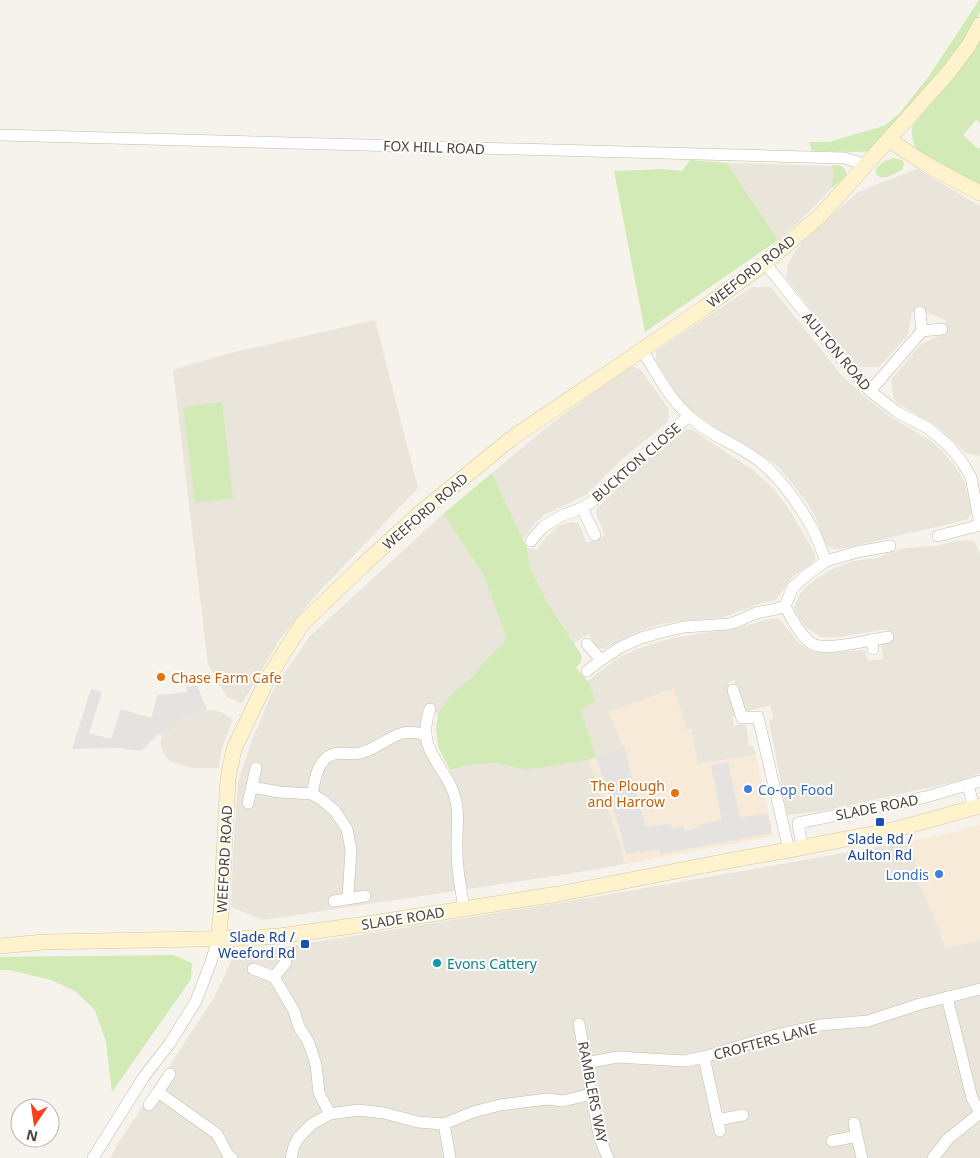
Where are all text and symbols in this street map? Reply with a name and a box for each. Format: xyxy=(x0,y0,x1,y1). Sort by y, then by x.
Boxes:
street label: FOX HILL ROAD xyxy=(383,136,485,158)
street label: WEEFORD ROAD xyxy=(703,230,799,312)
street label: AULTON ROAD xyxy=(798,308,876,394)
street label: BUCKTON CLOSE xyxy=(588,418,684,506)
street label: WEEFORD ROAD xyxy=(378,468,472,554)
place label: Chase Farm Cafe xyxy=(171,668,282,687)
marker: Chase Farm Cafe xyxy=(155,671,167,683)
place label: The Plough and Harrow xyxy=(588,776,665,811)
place label: Co-op Food xyxy=(758,780,833,799)
marker: Co-op Food xyxy=(742,783,754,795)
marker: The Plough and Harrow xyxy=(669,787,681,799)
street label: SLADE ROAD xyxy=(834,790,920,824)
street label: WEEFORD ROAD xyxy=(212,805,236,913)
marker: Slade Rd / Aulton Rd xyxy=(874,816,886,828)
place label: Slade Rd / Aulton Rd xyxy=(847,829,914,864)
place label: Londis xyxy=(886,865,929,884)
marker: Londis xyxy=(933,868,945,880)
street label: SLADE ROAD xyxy=(360,902,446,934)
place label: Slade Rd / Weeford Rd xyxy=(218,927,296,962)
marker: Slade Rd / Weeford Rd xyxy=(299,938,311,950)
place label: Evons Cattery xyxy=(447,954,538,973)
marker: Evons Cattery xyxy=(431,957,443,969)
street label: CROFTERS LANE xyxy=(711,1018,819,1064)
street label: RAMBLERS WAY xyxy=(574,1040,612,1144)
north arrow xyxy=(10,1098,60,1148)
text: N xyxy=(24,1126,40,1147)

